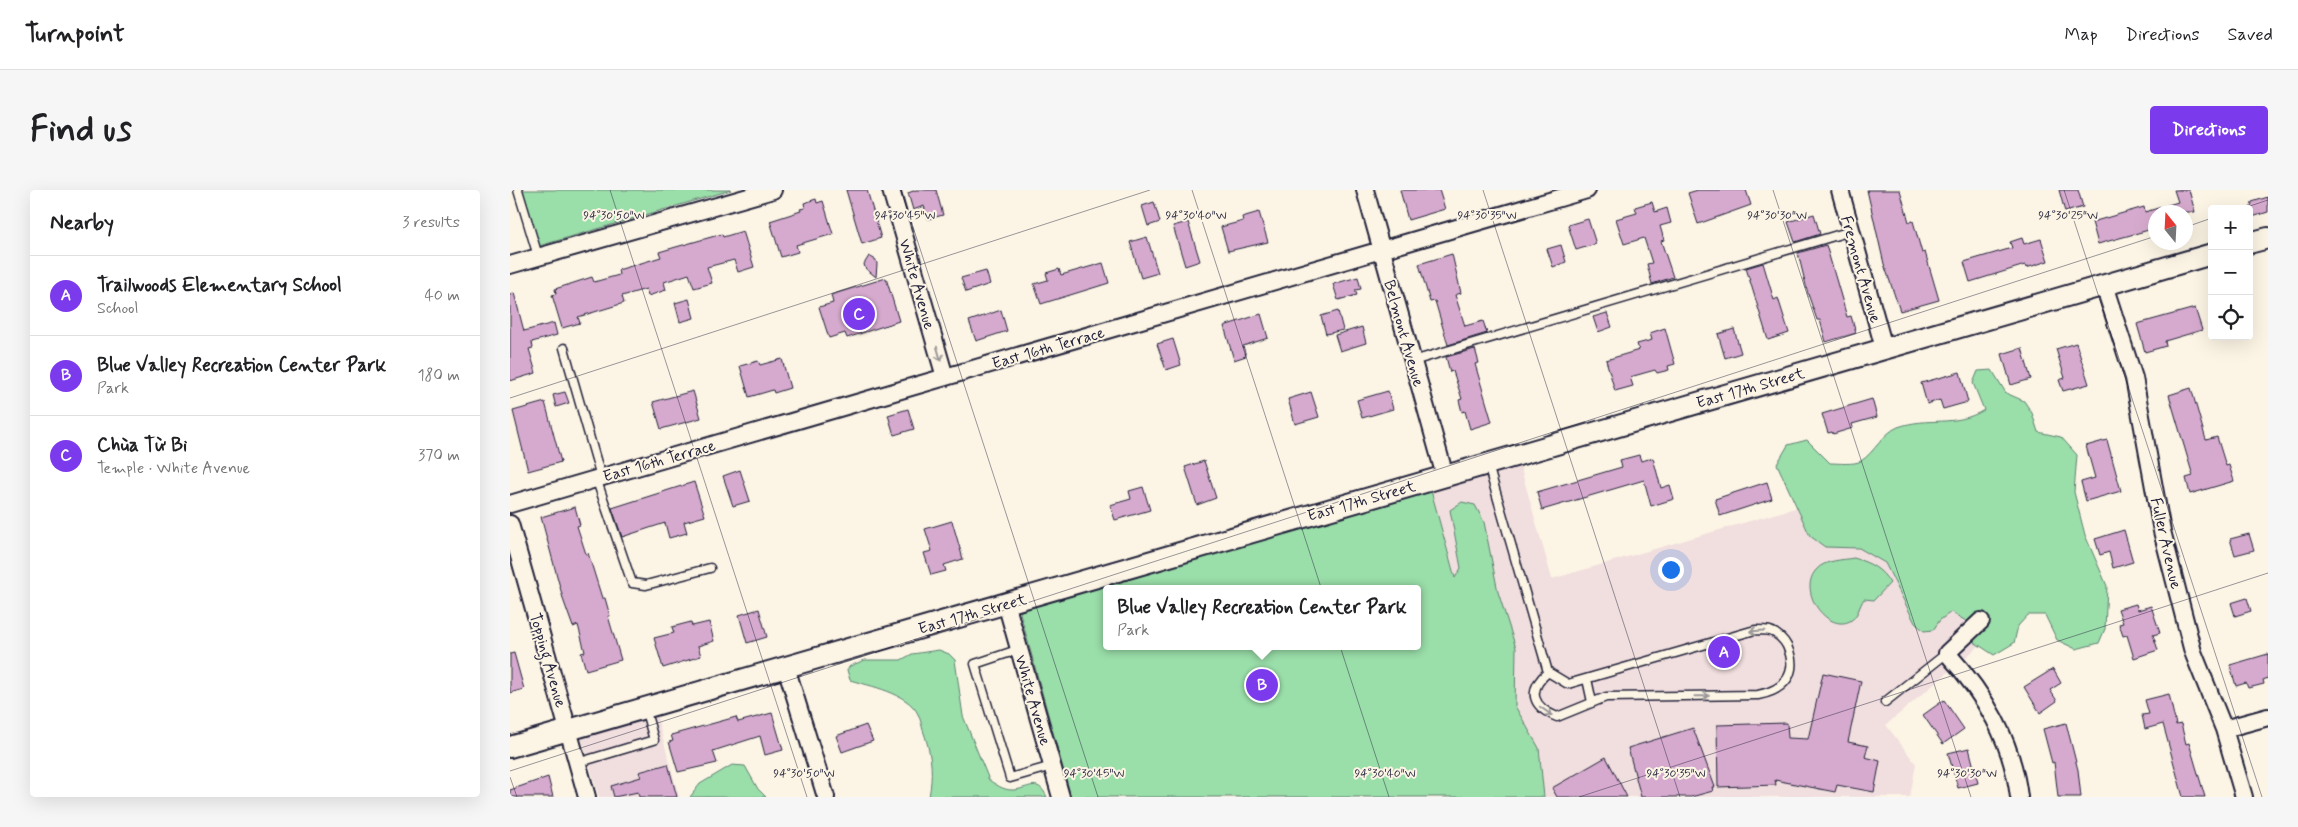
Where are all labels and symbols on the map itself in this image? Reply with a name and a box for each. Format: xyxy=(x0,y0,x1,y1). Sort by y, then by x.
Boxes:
north arrow xyxy=(2148,205,2193,250)
text: 94°30'50"W xyxy=(583,208,645,224)
text: 94°30'45"W xyxy=(875,208,935,224)
text: 94°30'40"W xyxy=(1165,208,1227,224)
text: 94°30'35"W xyxy=(1457,208,1517,224)
text: 94°30'30"W xyxy=(1747,208,1807,224)
text: 94°30'25"W xyxy=(2038,208,2098,224)
street label: Fremont Avenue xyxy=(1835,213,1886,326)
street label: White Avenue xyxy=(894,237,940,333)
street label: Belmont Avenue xyxy=(1378,278,1429,390)
pin: C xyxy=(843,295,875,333)
street label: East 16th Terrace xyxy=(990,322,1108,375)
one-way arrow xyxy=(934,346,944,362)
street label: East 17th Street xyxy=(1694,363,1807,414)
street label: East 16th Terrace xyxy=(601,435,719,488)
street label: East 17th Street xyxy=(1305,476,1418,527)
street label: Fuller Avenue xyxy=(2145,496,2186,592)
your location xyxy=(1658,557,1684,583)
street label: East 17th Street xyxy=(916,589,1029,640)
street label: Topping Avenue xyxy=(523,611,571,711)
one-way arrow xyxy=(1749,626,1766,636)
pin: A xyxy=(1708,633,1740,671)
street label: White Avenue xyxy=(1010,653,1056,749)
pin: B xyxy=(1246,666,1278,704)
one-way arrow xyxy=(1694,691,1710,701)
one-way arrow xyxy=(1539,706,1553,716)
text: 94°30'50"W xyxy=(773,766,835,782)
text: 94°30'45"W xyxy=(1064,766,1124,782)
text: 94°30'40"W xyxy=(1354,766,1416,782)
text: 94°30'35"W xyxy=(1646,766,1706,782)
text: 94°30'30"W xyxy=(1937,766,1997,782)

